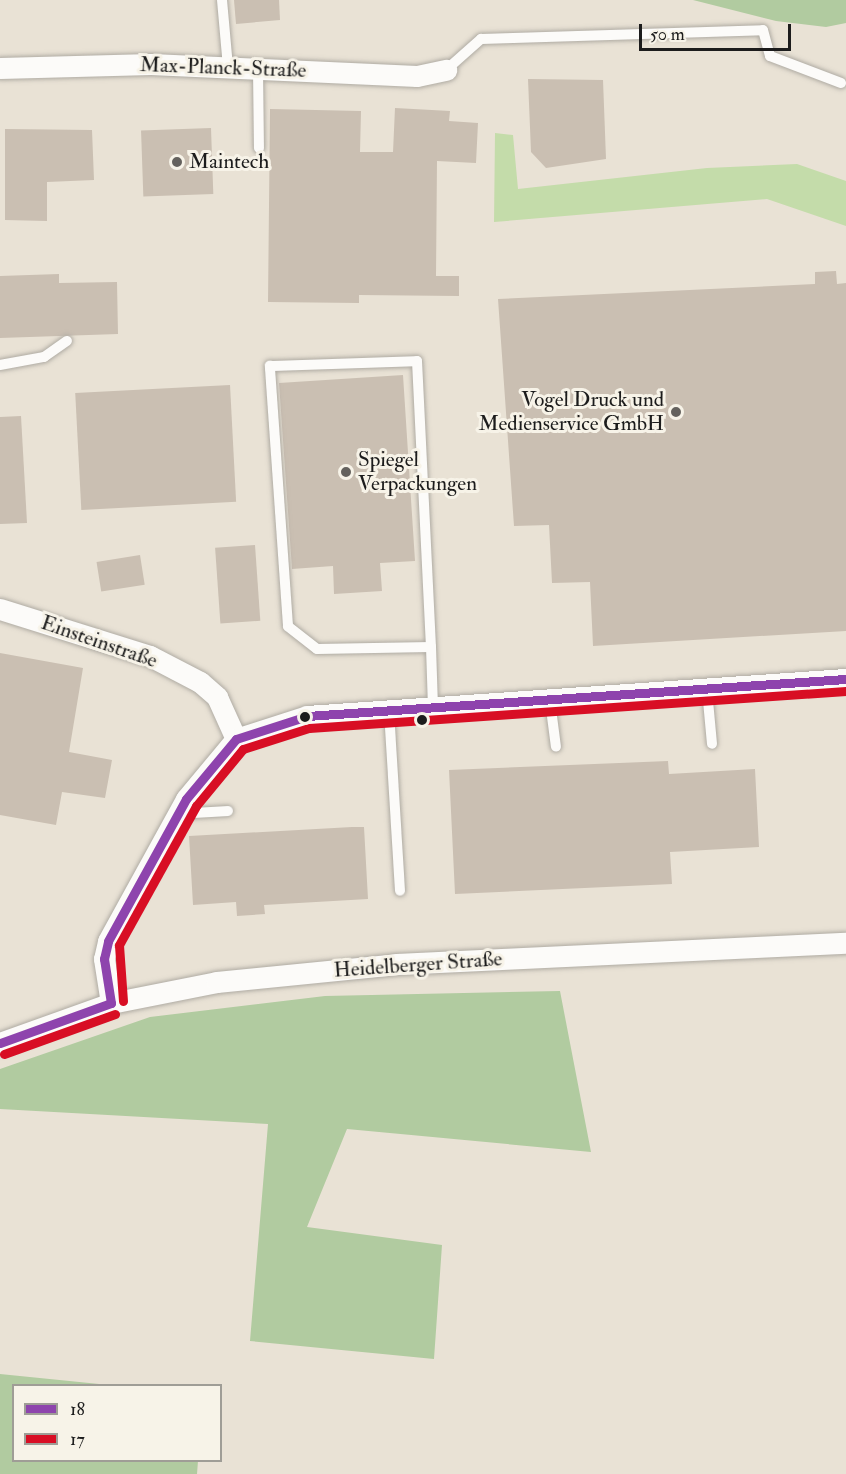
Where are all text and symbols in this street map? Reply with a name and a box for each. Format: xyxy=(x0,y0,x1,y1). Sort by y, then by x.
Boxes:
scale bar xyxy=(642,12,794,50)
text: 50 m xyxy=(650,23,685,46)
street label: Max-Planck-Straße xyxy=(139,53,307,83)
place label: Maintech xyxy=(189,149,269,175)
marker: Maintech xyxy=(170,155,184,169)
place label: Vogel Druck und Medienservice GmbH xyxy=(479,387,664,437)
marker: Vogel Druck und Medienservice GmbH xyxy=(669,405,683,419)
place label: Spiegel Verpackungen xyxy=(358,447,477,497)
marker: Spiegel Verpackungen xyxy=(339,465,353,479)
street label: Einsteinstraße xyxy=(38,610,160,674)
unlabelled marker xyxy=(299,711,311,723)
unlabelled marker xyxy=(416,714,428,726)
street label: Heidelberger Straße xyxy=(333,947,503,983)
legend xyxy=(12,1384,222,1462)
text: 18 xyxy=(70,1398,85,1421)
text: 17 xyxy=(70,1428,85,1451)

